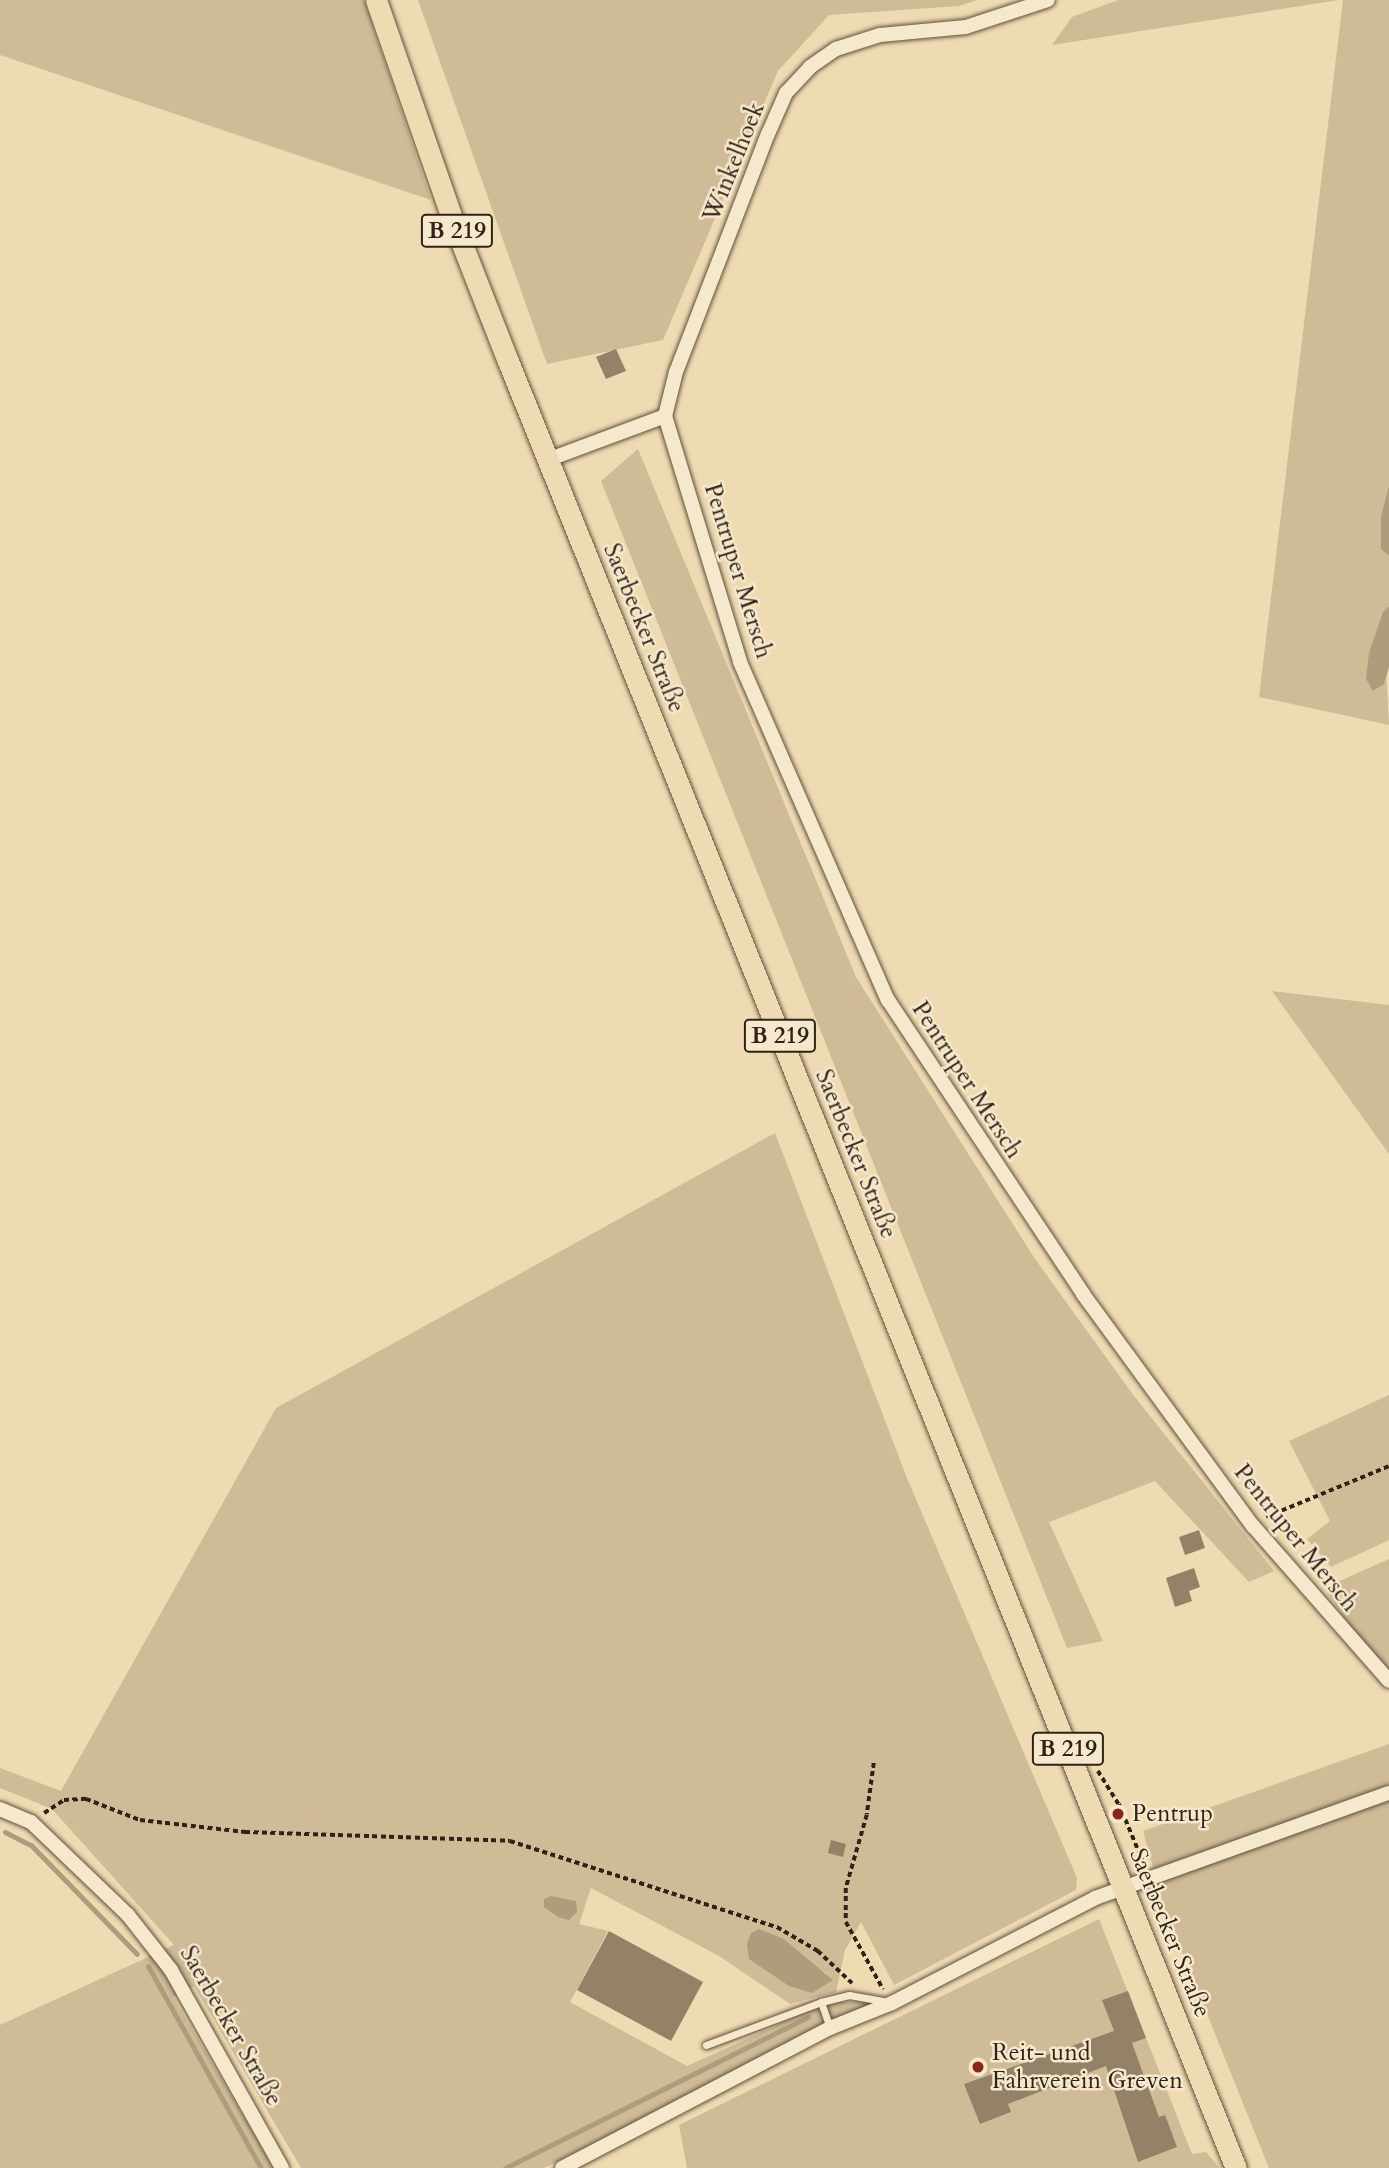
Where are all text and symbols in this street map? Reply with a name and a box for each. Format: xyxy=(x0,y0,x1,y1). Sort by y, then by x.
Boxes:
street label: Winkelhoek xyxy=(697,98,771,226)
road number: B 219 xyxy=(420,212,494,250)
street label: Pentruper Mersch xyxy=(698,480,778,662)
street label: Saerbecker Straße xyxy=(597,539,691,717)
street label: Pentruper Mersch xyxy=(905,996,1029,1164)
road number: B 219 xyxy=(743,1016,817,1056)
street label: Saerbecker Straße xyxy=(809,1065,903,1243)
street label: Pentruper Mersch xyxy=(1228,1458,1364,1618)
road number: B 219 xyxy=(1031,1730,1105,1768)
place label: Pentrup xyxy=(1132,1800,1213,1828)
marker: Pentrup xyxy=(1110,1806,1126,1822)
street label: Saerbecker Straße xyxy=(1123,1844,1217,2022)
street label: Saerbecker Straße xyxy=(174,1941,288,2111)
place label: Reit- und Fahrverein Greven xyxy=(992,2039,1183,2095)
marker: Reit- und Fahrverein Greven xyxy=(970,2059,986,2075)

